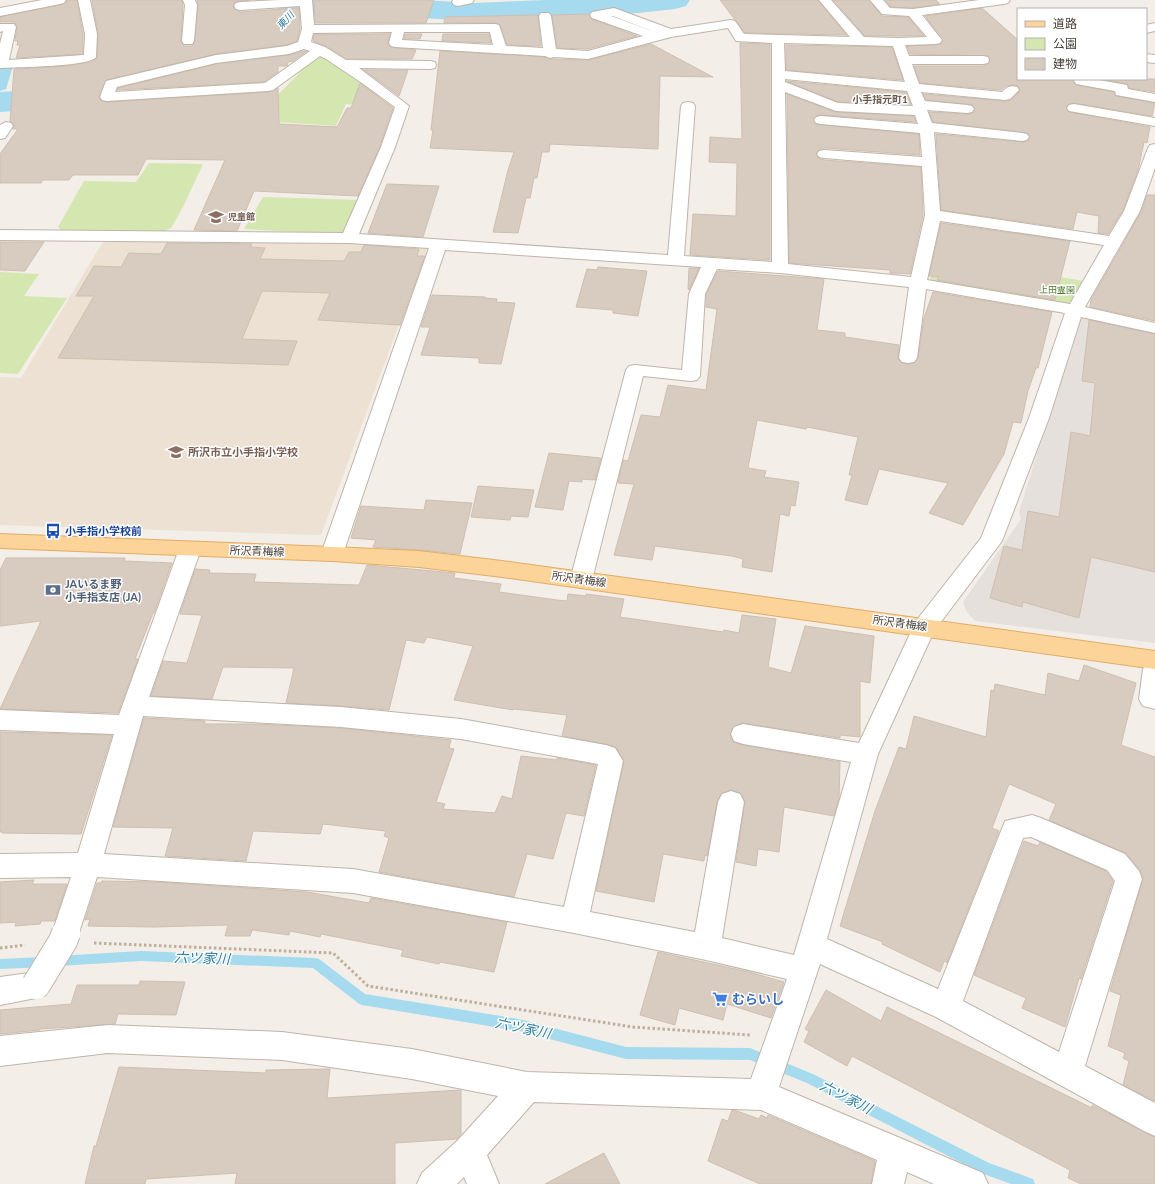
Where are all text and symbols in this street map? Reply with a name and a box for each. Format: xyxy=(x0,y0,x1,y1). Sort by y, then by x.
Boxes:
water label: 東川 xyxy=(274,8,297,31)
legend xyxy=(1017,8,1147,80)
text: 道路 xyxy=(1053,16,1077,31)
text: 公園 xyxy=(1053,36,1077,51)
text: 建物 xyxy=(1053,56,1077,71)
district label: 小手指元町1 xyxy=(852,93,908,105)
school or university icon: 児童館 xyxy=(207,208,225,226)
place label: 児童館 xyxy=(228,211,255,222)
park label: 上田霊園 xyxy=(1039,284,1075,295)
school or university icon: 所沢市立小手指小学校 xyxy=(167,443,185,461)
place label: 所沢市立小手指小学校 xyxy=(188,445,298,458)
bus stop icon: 小手指小学校前 xyxy=(44,522,62,540)
place label: 小手指小学校前 xyxy=(65,524,142,537)
street label: 所沢青梅線 xyxy=(229,543,285,558)
street label: 所沢青梅線 xyxy=(551,568,607,589)
place label: JAいるま野 小手指支店 (JA) xyxy=(65,577,141,603)
bank icon: JAいるま野 小手指支店 (JA) xyxy=(44,581,62,599)
street label: 所沢青梅線 xyxy=(872,612,928,633)
water label: 六ツ家川 xyxy=(174,948,232,967)
supermarket icon: むらいし xyxy=(711,990,729,1008)
place label: むらいし xyxy=(732,991,784,1007)
water label: 六ツ家川 xyxy=(494,1013,554,1042)
water label: 六ツ家川 xyxy=(817,1076,877,1118)

